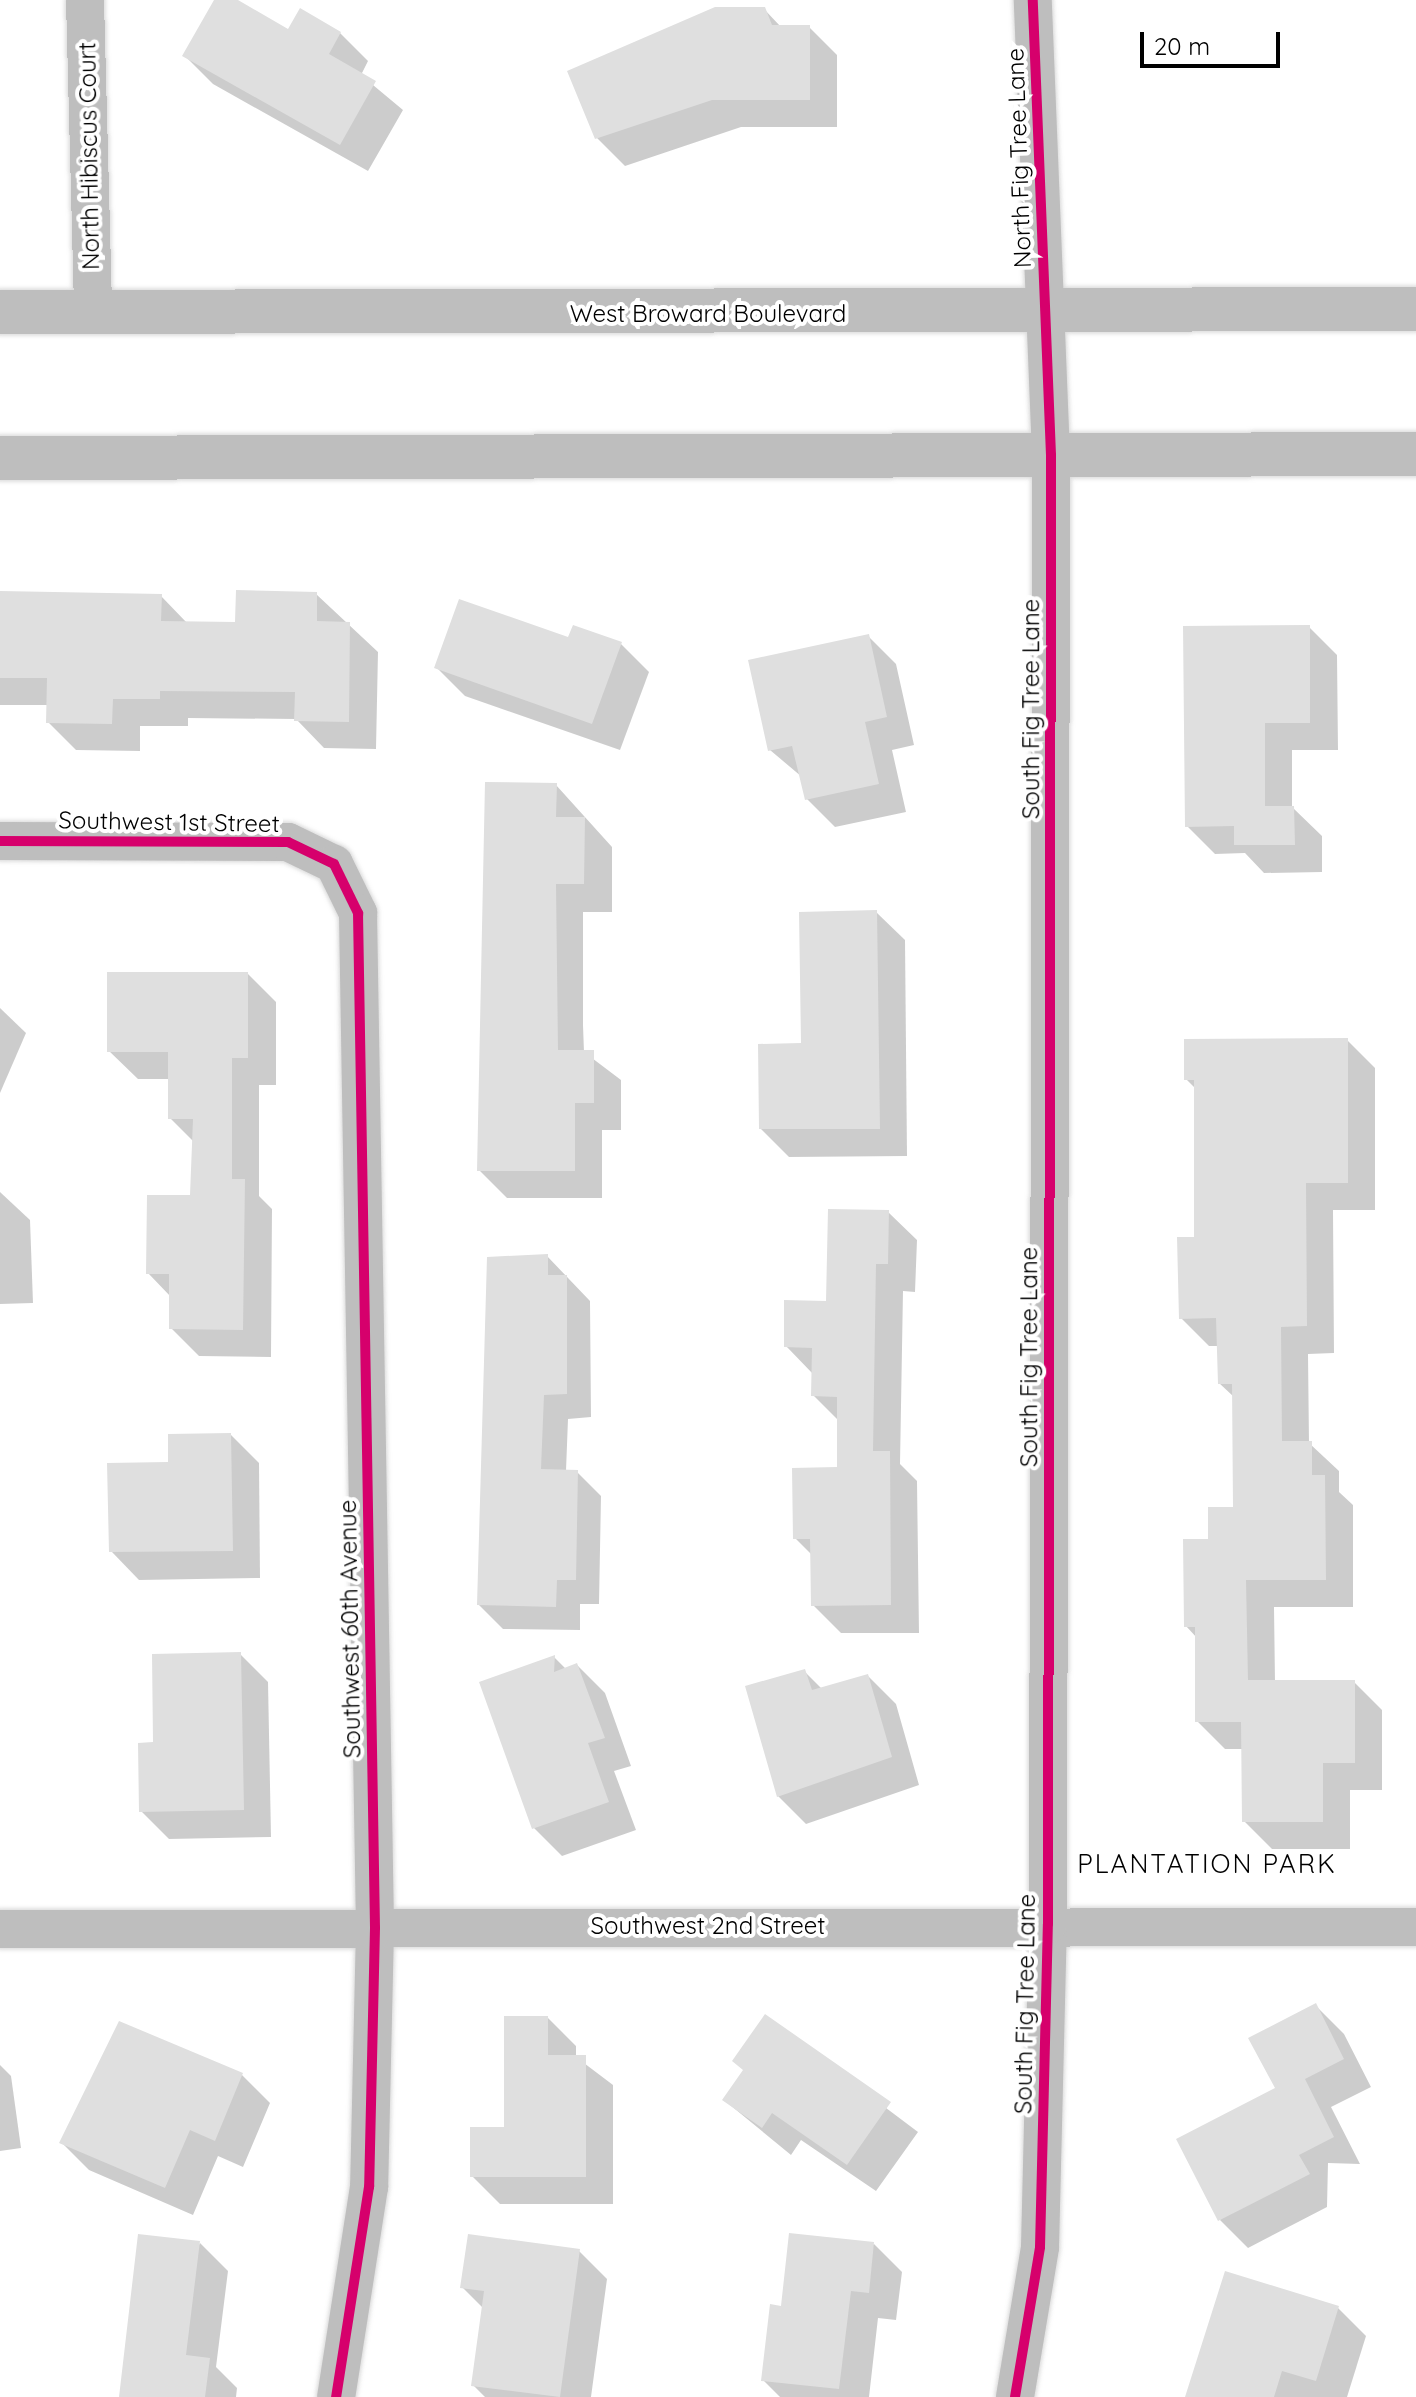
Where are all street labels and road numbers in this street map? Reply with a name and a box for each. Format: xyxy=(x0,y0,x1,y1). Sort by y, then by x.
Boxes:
street label: North Hibiscus Court xyxy=(73,42,105,270)
street label: North Fig Tree Lane xyxy=(1001,48,1037,268)
street label: West Broward Boulevard xyxy=(570,300,846,328)
street label: South Fig Tree Lane xyxy=(1017,599,1045,819)
street label: Southwest 1st Street xyxy=(58,806,280,838)
street label: South Fig Tree Lane xyxy=(1015,1247,1043,1467)
street label: Southwest 60th Avenue xyxy=(333,1499,367,1759)
street label: South Fig Tree Lane xyxy=(1009,1894,1041,2114)
street label: Southwest 2nd Street xyxy=(591,1912,825,1940)

